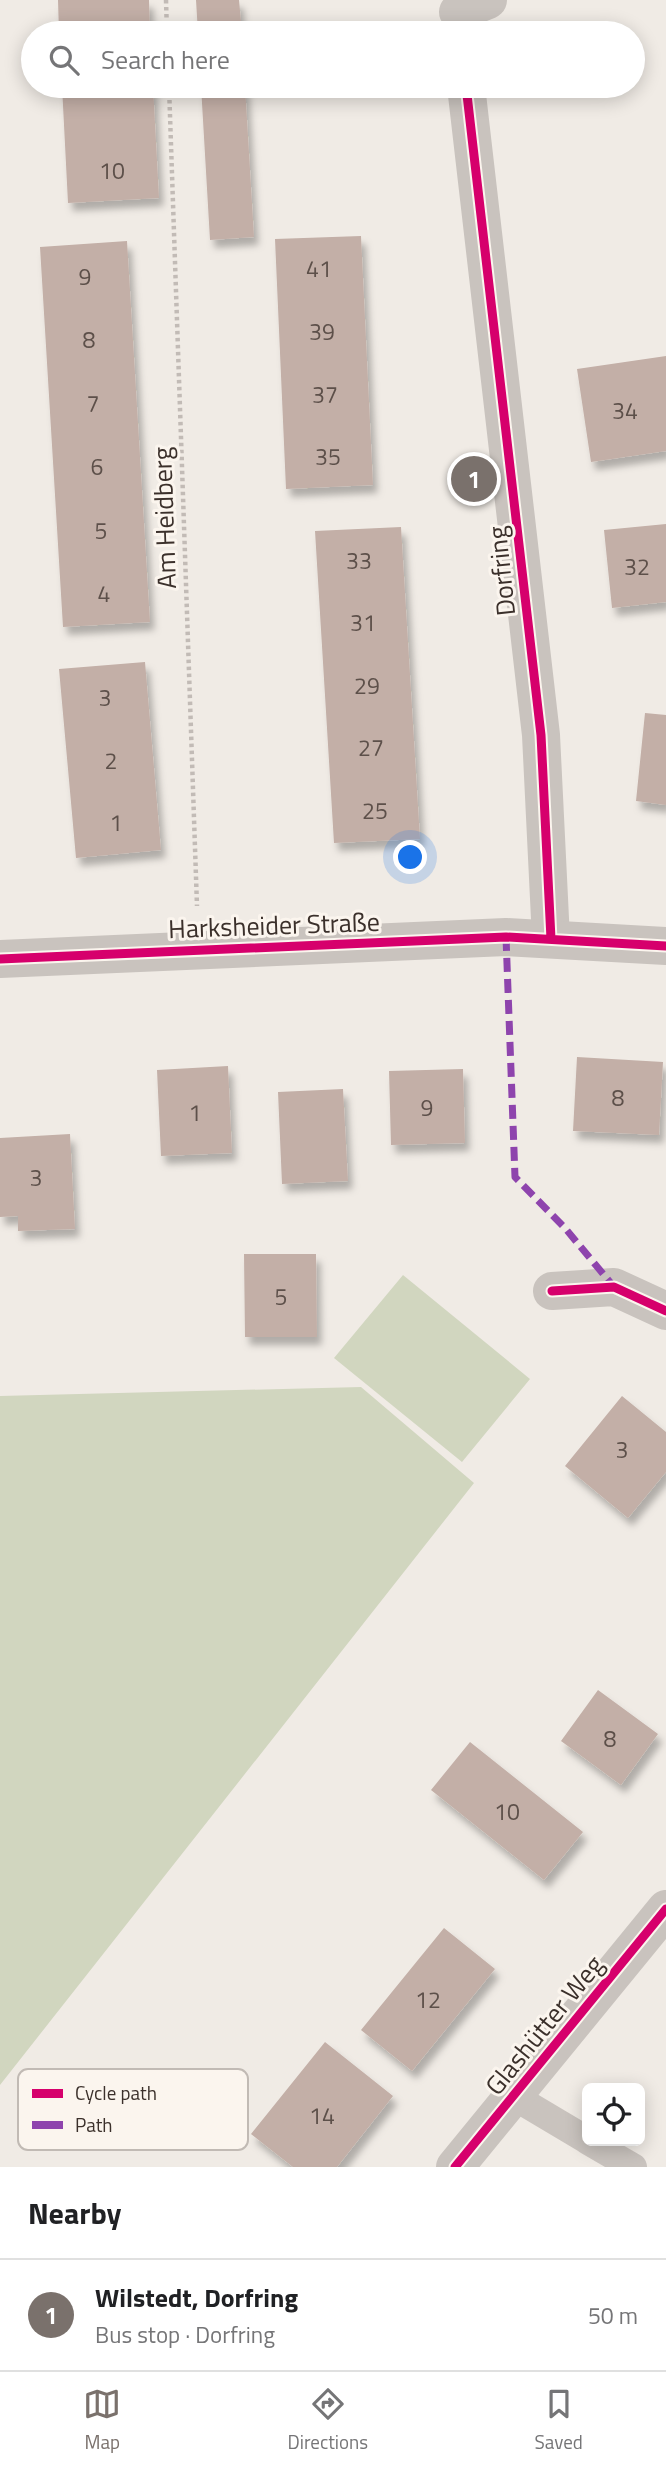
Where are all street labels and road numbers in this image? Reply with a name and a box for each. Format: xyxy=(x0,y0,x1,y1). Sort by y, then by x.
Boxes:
street label: Am Heidberg xyxy=(142,446,186,590)
street label: Dorfring xyxy=(477,524,525,618)
street label: Harksheider Straße xyxy=(168,902,380,948)
street label: Glashütter Weg xyxy=(475,1947,613,2103)

